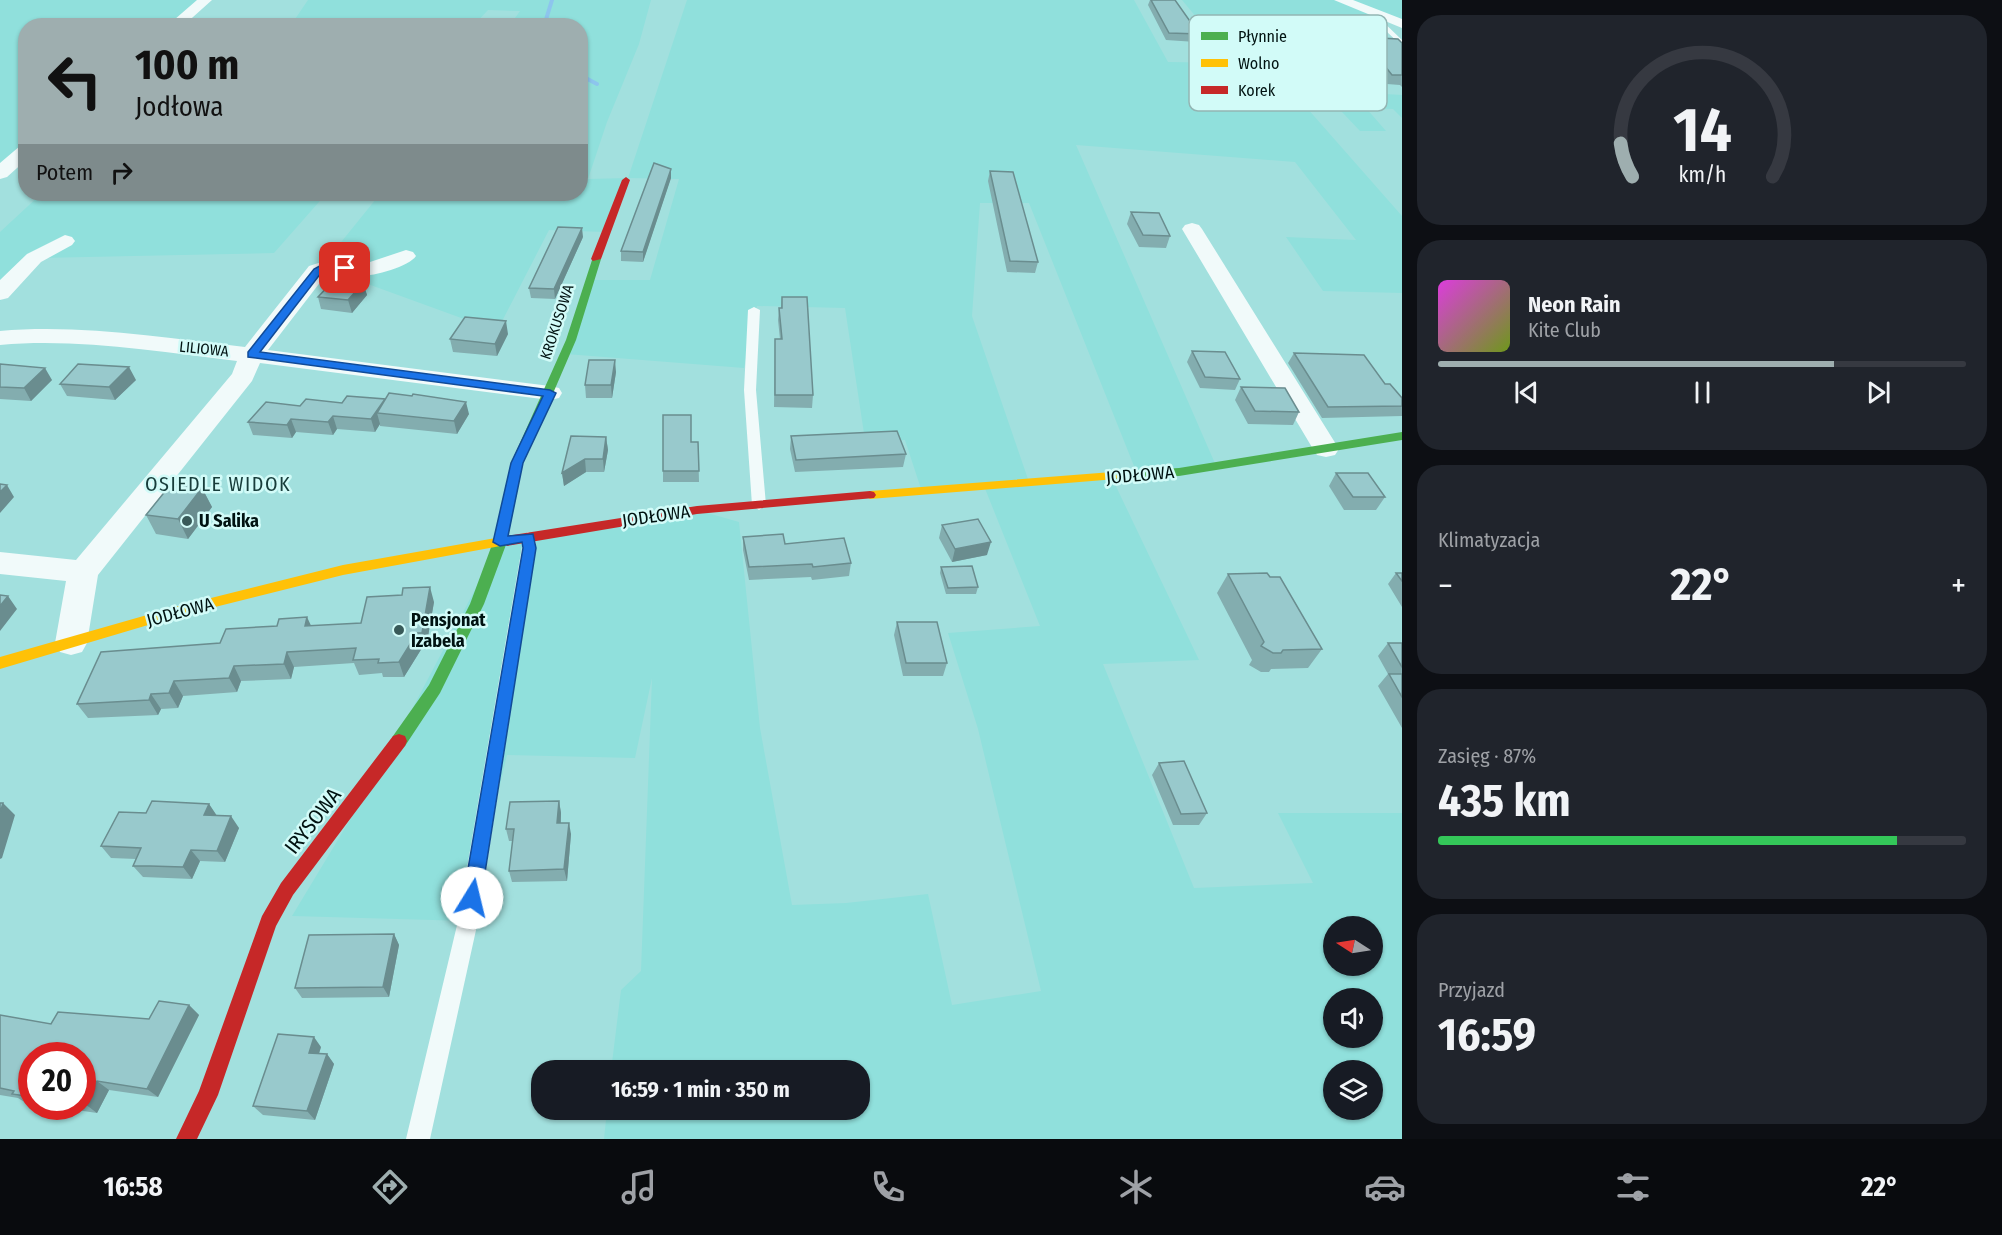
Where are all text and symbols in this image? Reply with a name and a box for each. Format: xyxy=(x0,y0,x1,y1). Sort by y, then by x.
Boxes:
legend xyxy=(1189,15,1387,111)
text: Płynnie xyxy=(1238,27,1287,46)
text: 100 m xyxy=(135,40,239,90)
icon: left xyxy=(36,42,114,120)
text: Wolno xyxy=(1238,54,1279,73)
text: Korek xyxy=(1238,81,1276,100)
text: Jodłowa xyxy=(135,91,223,123)
text: 14 xyxy=(1673,93,1731,168)
icon: right xyxy=(105,156,138,189)
text: Potem xyxy=(36,159,93,186)
text: km/h xyxy=(1678,162,1726,188)
pin xyxy=(319,242,370,293)
icon: arrive xyxy=(328,251,361,284)
street label: KROKUSOWA xyxy=(536,282,578,362)
text: Neon Rain xyxy=(1528,291,1621,318)
text: Kite Club xyxy=(1528,318,1601,342)
street label: LILIOWA xyxy=(178,337,230,361)
icon: previous xyxy=(1510,376,1543,409)
icon: pause xyxy=(1686,376,1719,409)
icon: next xyxy=(1862,376,1895,409)
street label: JODŁOWA xyxy=(1105,461,1176,489)
district label: OSIEDLE WIDOK xyxy=(145,472,291,496)
street label: JODŁOWA xyxy=(621,500,692,532)
place label: U Salika xyxy=(199,510,259,532)
marker: U Salika xyxy=(180,514,194,528)
text: Klimatyzacja xyxy=(1438,528,1540,552)
text: 22° xyxy=(1671,558,1733,612)
text: − xyxy=(1438,566,1453,606)
text: + xyxy=(1951,566,1966,606)
street label: JODŁOWA xyxy=(144,592,216,631)
place label: Pensjonat Izabela xyxy=(411,609,486,652)
marker: Pensjonat Izabela xyxy=(392,623,406,637)
text: Zasięg · 87% xyxy=(1438,744,1536,768)
text: 435 km xyxy=(1438,774,1571,828)
street label: IRYSOWA xyxy=(279,783,347,859)
position arrow xyxy=(440,866,504,930)
north arrow xyxy=(1323,916,1383,976)
map controls xyxy=(1323,916,1383,1120)
text: Przyjazd xyxy=(1438,978,1505,1002)
button: sound xyxy=(1323,988,1383,1048)
text: 16:59 xyxy=(1438,1008,1536,1062)
speed limit sign: 20 xyxy=(18,1042,96,1120)
button: layers xyxy=(1323,1060,1383,1120)
text: 16:59 · 1 min · 350 m xyxy=(611,1076,790,1103)
icon: directions xyxy=(369,1166,411,1208)
icon: music xyxy=(618,1166,660,1208)
icon: phone xyxy=(867,1166,909,1208)
icon: climate xyxy=(1115,1166,1157,1208)
icon: car xyxy=(1364,1166,1406,1208)
icon: filters xyxy=(1612,1166,1654,1208)
text: 16:58 xyxy=(103,1171,163,1203)
text: 22° xyxy=(1861,1171,1899,1203)

